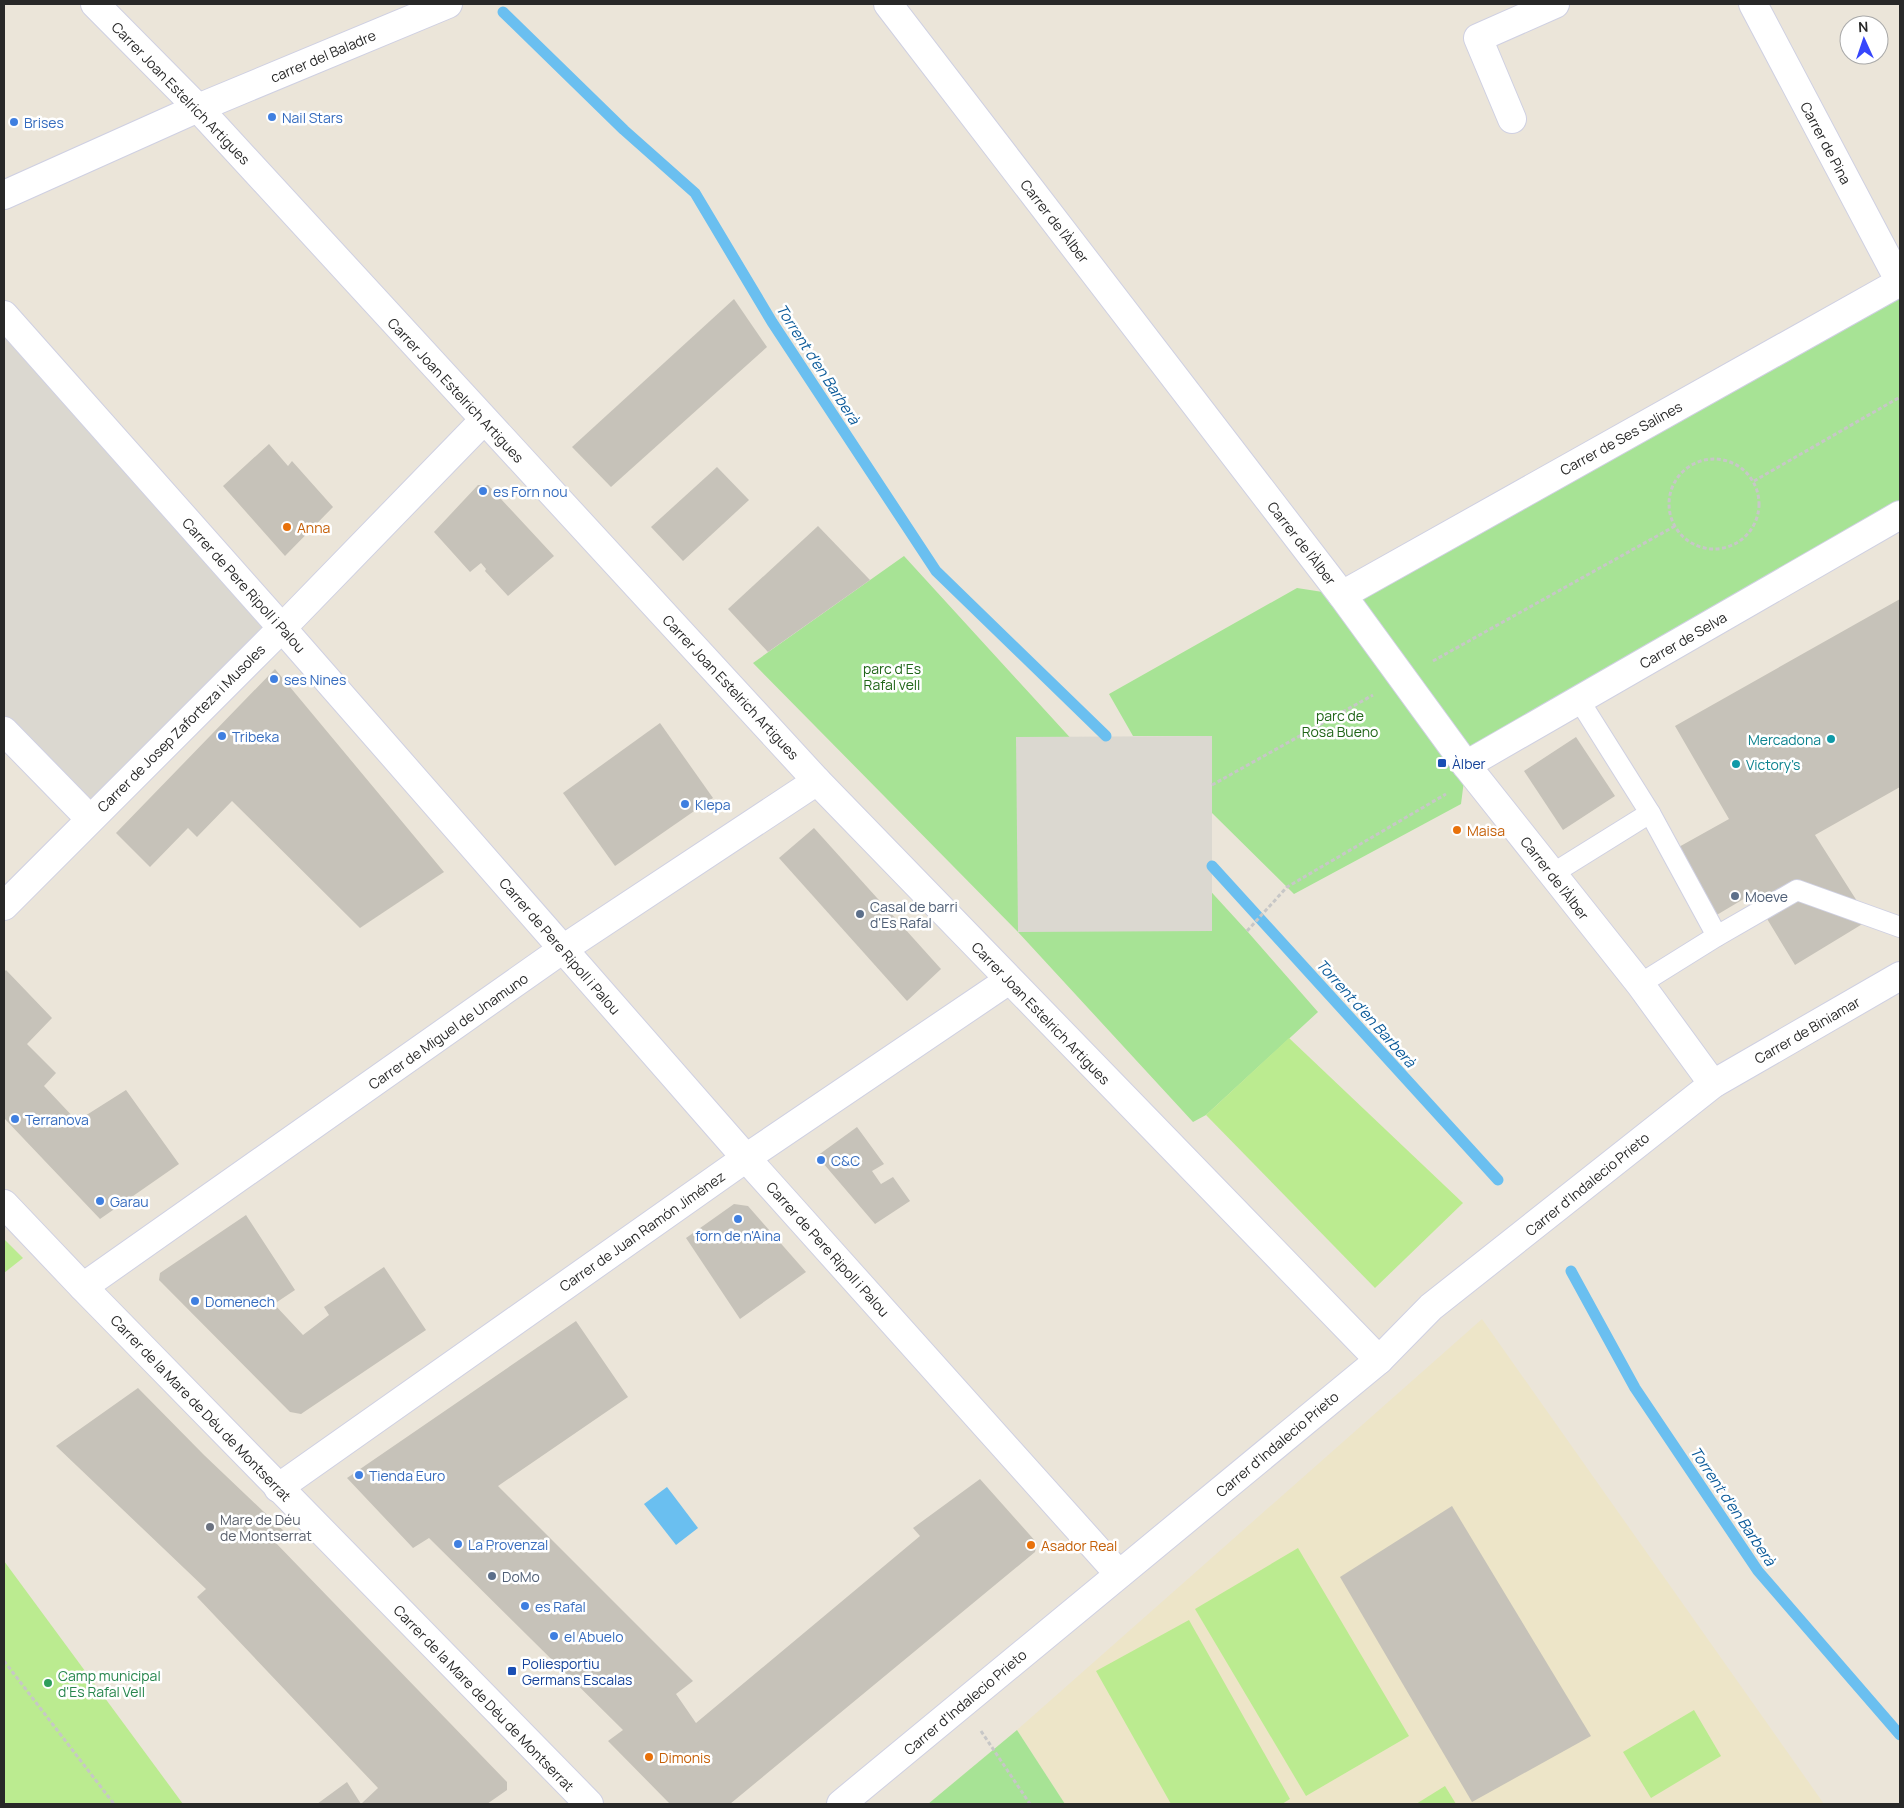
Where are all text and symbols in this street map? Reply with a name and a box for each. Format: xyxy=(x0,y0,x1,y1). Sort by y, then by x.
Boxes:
north arrow xyxy=(1839,15,1889,65)
street label: Carrer Joan Estelrich Artigues xyxy=(108,17,254,169)
text: N xyxy=(1858,17,1869,36)
street label: carrer del Baladre xyxy=(267,25,379,87)
street label: Carrer de Pina xyxy=(1796,98,1856,188)
place label: Nail Stars xyxy=(282,108,343,127)
marker: Nail Stars xyxy=(266,111,278,123)
place label: Brises xyxy=(24,113,64,132)
marker: Brises xyxy=(8,116,20,128)
street label: Carrer de l'Àlber xyxy=(1016,175,1094,267)
water label: Torrent d'en Barberà xyxy=(771,300,865,429)
street label: Carrer Joan Estelrich Artigues xyxy=(384,313,528,467)
street label: Carrer de Ses Salines xyxy=(1557,397,1685,479)
place label: es Forn nou xyxy=(493,482,567,501)
marker: es Forn nou xyxy=(477,485,489,497)
street label: Carrer de l'Àlber xyxy=(1263,497,1341,589)
street label: Carrer de Pere Ripoll i Palou xyxy=(178,513,310,657)
place label: Anna xyxy=(297,518,330,537)
marker: Anna xyxy=(281,521,293,533)
street label: Carrer de Selva xyxy=(1636,607,1730,673)
street label: Carrer Joan Estelrich Artigues xyxy=(659,610,803,764)
street label: Carrer de Josep Zaforteza i Musoles xyxy=(93,640,269,816)
park label: parc d'Es Rafal vell xyxy=(863,659,921,694)
place label: ses Nines xyxy=(284,670,346,689)
marker: ses Nines xyxy=(268,673,280,685)
park label: parc de Rosa Bueno xyxy=(1302,706,1378,741)
place label: Tribeka xyxy=(232,727,279,746)
marker: Tribeka xyxy=(216,730,228,742)
place label: Mercadona xyxy=(1748,730,1821,749)
marker: Mercadona xyxy=(1825,733,1837,745)
place label: Àlber xyxy=(1452,754,1486,773)
place label: Victory's xyxy=(1746,755,1800,774)
marker: Àlber xyxy=(1436,757,1448,769)
marker: Victory's xyxy=(1730,758,1742,770)
place label: Klepa xyxy=(695,795,731,814)
marker: Klepa xyxy=(679,798,691,810)
place label: Maisa xyxy=(1467,821,1505,840)
marker: Maisa xyxy=(1451,824,1463,836)
street label: Carrer de l'Àlber xyxy=(1516,832,1594,924)
street label: Carrer de Pere Ripoll i Palou xyxy=(495,874,625,1018)
place label: Moeve xyxy=(1745,887,1788,906)
marker: Moeve xyxy=(1729,890,1741,902)
place label: Casal de barri d'Es Rafal xyxy=(870,897,958,932)
marker: Casal de barri d'Es Rafal xyxy=(854,908,866,920)
street label: Carrer Joan Estelrich Artigues xyxy=(968,937,1114,1089)
water label: Torrent d'en Barberà xyxy=(1312,954,1421,1072)
street label: Carrer de Miguel de Unamuno xyxy=(364,968,532,1094)
street label: Carrer de Biniamar xyxy=(1751,992,1863,1068)
place label: Terranova xyxy=(25,1110,89,1129)
marker: Terranova xyxy=(9,1113,21,1125)
street label: Carrer d'Indalecio Prieto xyxy=(1521,1128,1653,1240)
place label: C&C xyxy=(831,1151,860,1170)
marker: C&C xyxy=(815,1154,827,1166)
street label: Carrer de Juan Ramón Jiménez xyxy=(555,1166,729,1296)
street label: Carrer de Pere Ripoll i Palou xyxy=(762,1177,894,1321)
place label: Garau xyxy=(110,1192,149,1211)
marker: Garau xyxy=(94,1195,106,1207)
marker: forn de n'Aina xyxy=(732,1213,744,1225)
place label: forn de n'Aina xyxy=(695,1226,781,1245)
place label: Domenech xyxy=(205,1292,275,1311)
marker: Domenech xyxy=(189,1295,201,1307)
street label: Carrer de la Mare de Déu de Montserrat xyxy=(107,1311,296,1506)
street label: Carrer d'Indalecio Prieto xyxy=(1212,1387,1342,1501)
water label: Torrent d'en Barberà xyxy=(1685,1442,1781,1570)
place label: Tienda Euro xyxy=(369,1466,445,1485)
marker: Tienda Euro xyxy=(353,1469,365,1481)
place label: Mare de Déu de Montserrat xyxy=(220,1510,312,1545)
marker: Mare de Déu de Montserrat xyxy=(204,1521,216,1533)
place label: La Provenzal xyxy=(468,1535,548,1554)
place label: Asador Real xyxy=(1041,1536,1117,1555)
marker: La Provenzal xyxy=(452,1538,464,1550)
marker: Asador Real xyxy=(1025,1539,1037,1551)
place label: DoMo xyxy=(502,1567,540,1586)
marker: DoMo xyxy=(486,1570,498,1582)
place label: es Rafal xyxy=(535,1597,586,1616)
marker: es Rafal xyxy=(519,1600,531,1612)
street label: Carrer de la Mare de Déu de Montserrat xyxy=(390,1601,579,1796)
place label: el Abuelo xyxy=(564,1627,623,1646)
marker: el Abuelo xyxy=(548,1630,560,1642)
street label: Carrer d'Indalecio Prieto xyxy=(900,1645,1030,1759)
place label: Poliesportiu Germans Escalas xyxy=(522,1654,632,1689)
marker: Poliesportiu Germans Escalas xyxy=(506,1665,518,1677)
place label: Camp municipal d'Es Rafal Vell xyxy=(58,1666,161,1701)
marker: Camp municipal d'Es Rafal Vell xyxy=(42,1677,54,1689)
place label: Dimonis xyxy=(659,1748,711,1767)
marker: Dimonis xyxy=(643,1751,655,1763)

